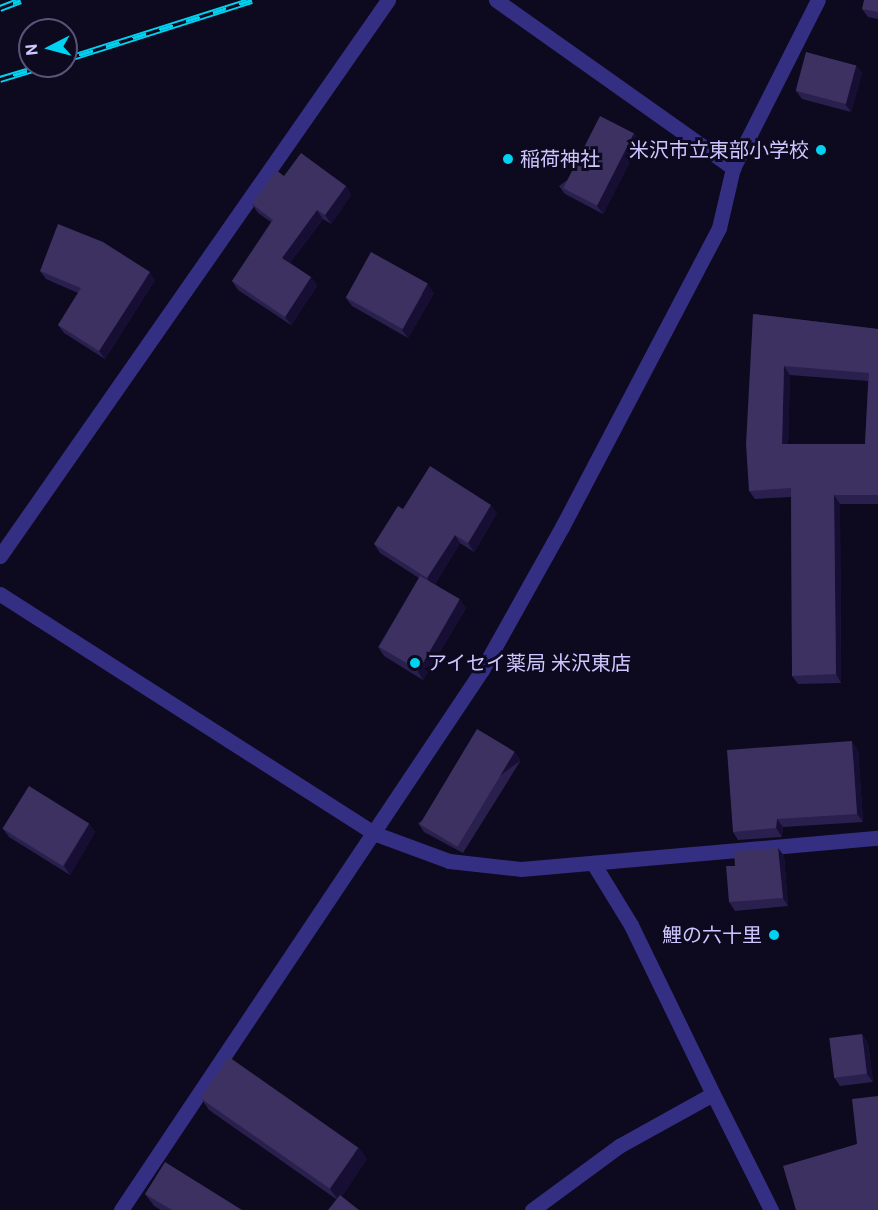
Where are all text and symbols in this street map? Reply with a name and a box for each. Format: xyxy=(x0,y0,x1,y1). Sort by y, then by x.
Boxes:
north arrow xyxy=(18,18,78,78)
text: N xyxy=(22,43,42,56)
place label: 米沢市立東部小学校 xyxy=(629,138,809,162)
marker: 米沢市立東部小学校 xyxy=(814,143,828,157)
place label: 稲荷神社 xyxy=(520,147,600,171)
marker: 稲荷神社 xyxy=(501,152,515,166)
place label: アイセイ薬局 米沢東店 xyxy=(427,651,632,675)
marker: アイセイ薬局 米沢東店 xyxy=(408,656,422,670)
place label: 鯉の六十里 xyxy=(662,923,762,947)
marker: 鯉の六十里 xyxy=(767,928,781,942)

